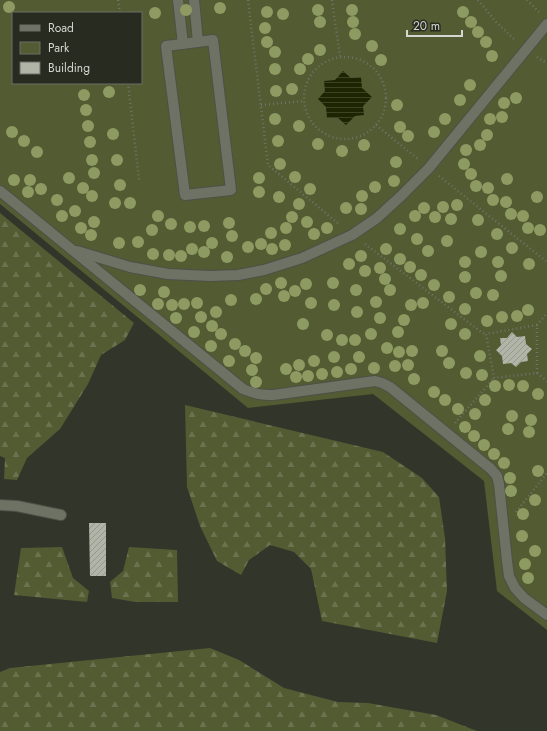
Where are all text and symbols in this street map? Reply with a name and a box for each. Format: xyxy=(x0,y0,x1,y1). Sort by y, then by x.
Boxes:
legend xyxy=(12,12,142,84)
scale bar xyxy=(407,12,462,38)
text: 20 m xyxy=(413,17,440,35)
text: Road xyxy=(48,19,74,37)
text: Park xyxy=(48,39,70,57)
text: Building xyxy=(48,59,90,77)

